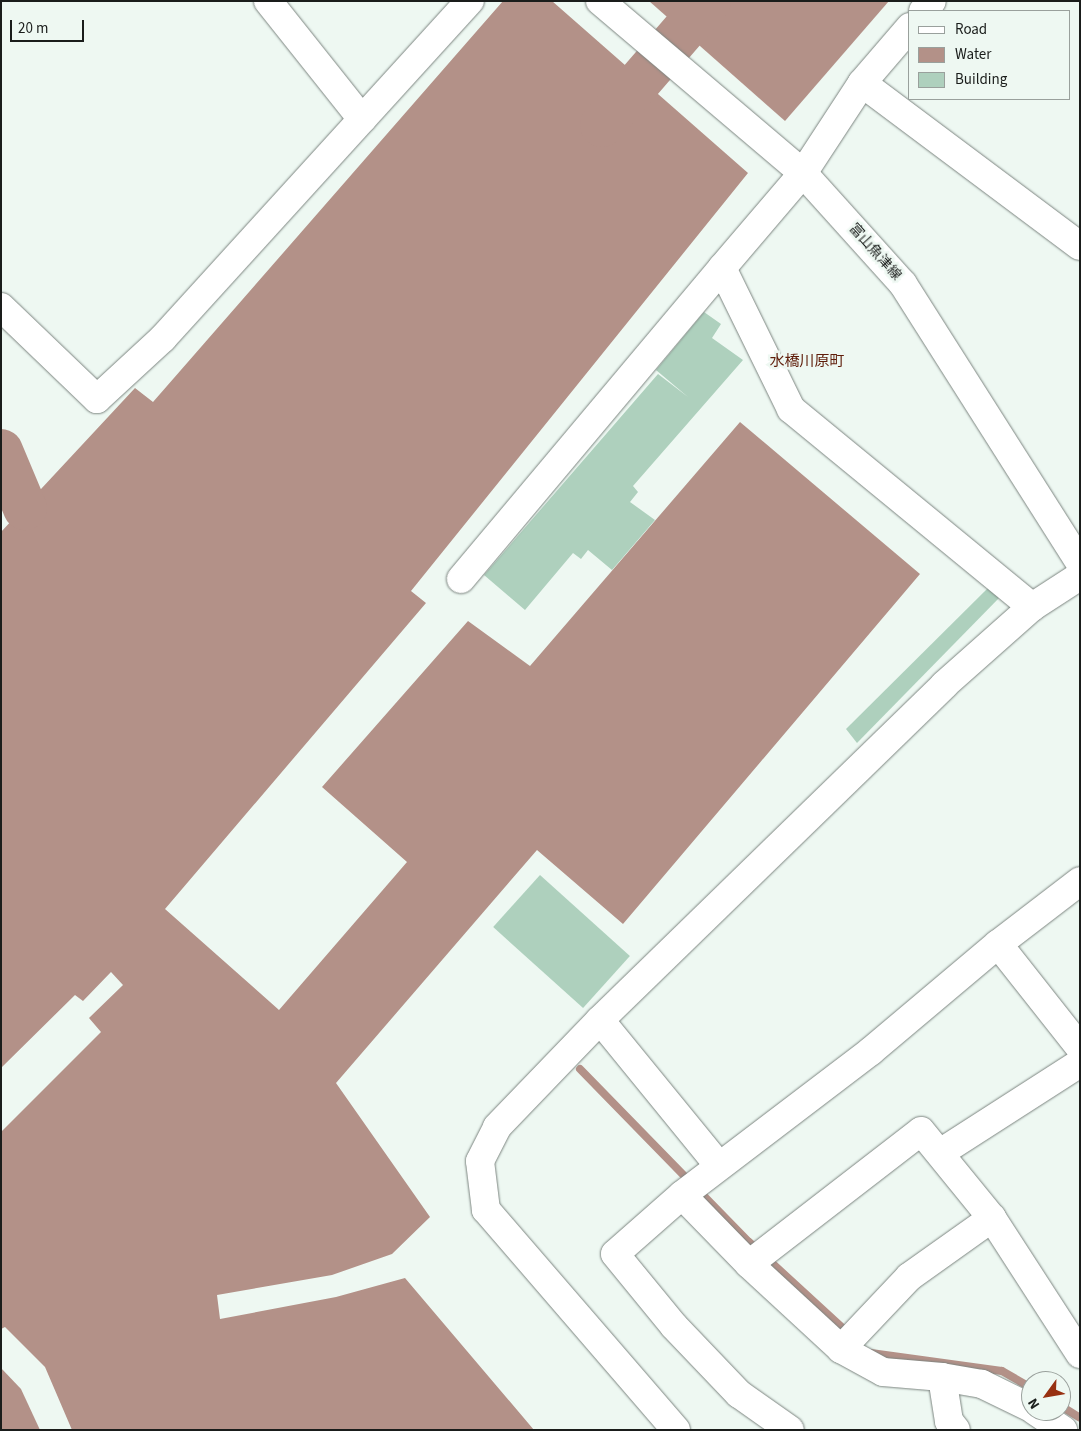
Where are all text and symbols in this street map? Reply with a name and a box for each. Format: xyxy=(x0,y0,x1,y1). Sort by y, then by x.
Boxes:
scale bar xyxy=(12,10,86,42)
legend xyxy=(908,10,1071,100)
text: 20 m xyxy=(18,18,48,39)
text: Road xyxy=(955,19,987,40)
text: Water xyxy=(955,44,991,65)
text: Building xyxy=(955,69,1007,90)
street label: 富山魚津線 xyxy=(845,220,905,284)
district label: 水橋川原町 xyxy=(770,353,844,371)
north arrow xyxy=(1021,1371,1071,1421)
text: N xyxy=(1023,1394,1045,1413)

